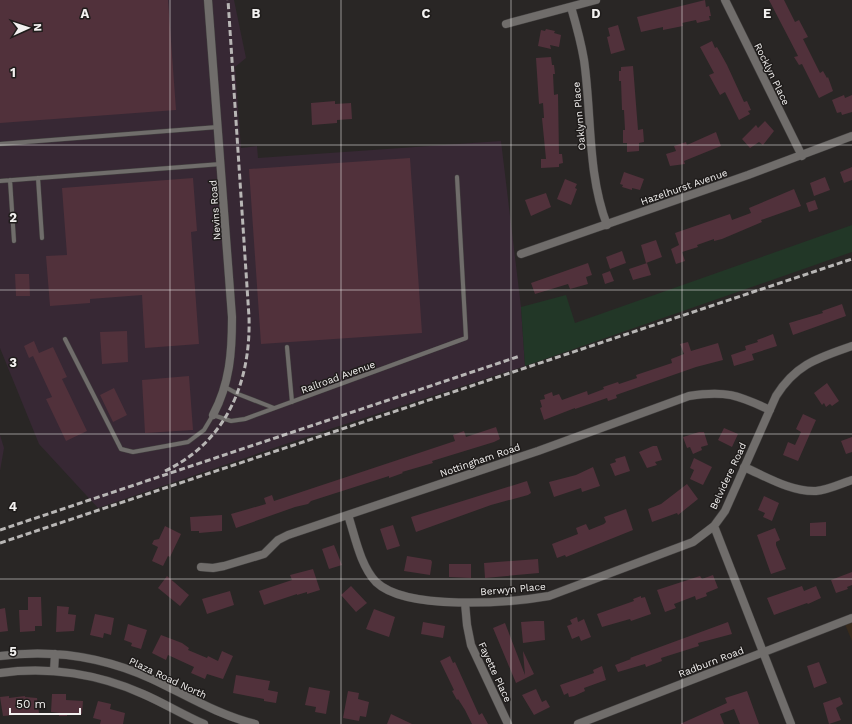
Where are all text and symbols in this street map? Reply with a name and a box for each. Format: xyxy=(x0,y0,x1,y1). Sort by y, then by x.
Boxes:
text: A xyxy=(81,6,90,21)
text: B xyxy=(252,6,261,21)
text: C xyxy=(422,6,431,21)
text: D xyxy=(591,6,601,21)
text: E xyxy=(763,6,771,21)
north arrow xyxy=(8,8,48,48)
text: N xyxy=(31,23,44,32)
street label: Rocklyn Place xyxy=(752,41,792,107)
text: 1 xyxy=(10,65,16,80)
street label: Oaklynn Place xyxy=(571,81,587,151)
street label: Hazelhurst Avenue xyxy=(639,167,729,207)
street label: Nevins Road xyxy=(207,180,223,240)
text: 2 xyxy=(9,210,17,225)
text: 3 xyxy=(9,355,17,370)
street label: Railroad Avenue xyxy=(299,358,377,396)
street label: Nottingham Road xyxy=(438,441,522,479)
street label: Belvidere Road xyxy=(708,441,748,511)
text: 4 xyxy=(9,499,18,514)
street label: Berwyn Place xyxy=(480,581,546,597)
street label: Fayette Place xyxy=(476,640,514,704)
text: 5 xyxy=(9,644,17,659)
street label: Radburn Road xyxy=(677,644,745,680)
street label: Plaza Road North xyxy=(127,655,209,701)
scale bar xyxy=(10,690,80,716)
text: 50 m xyxy=(16,697,46,711)

